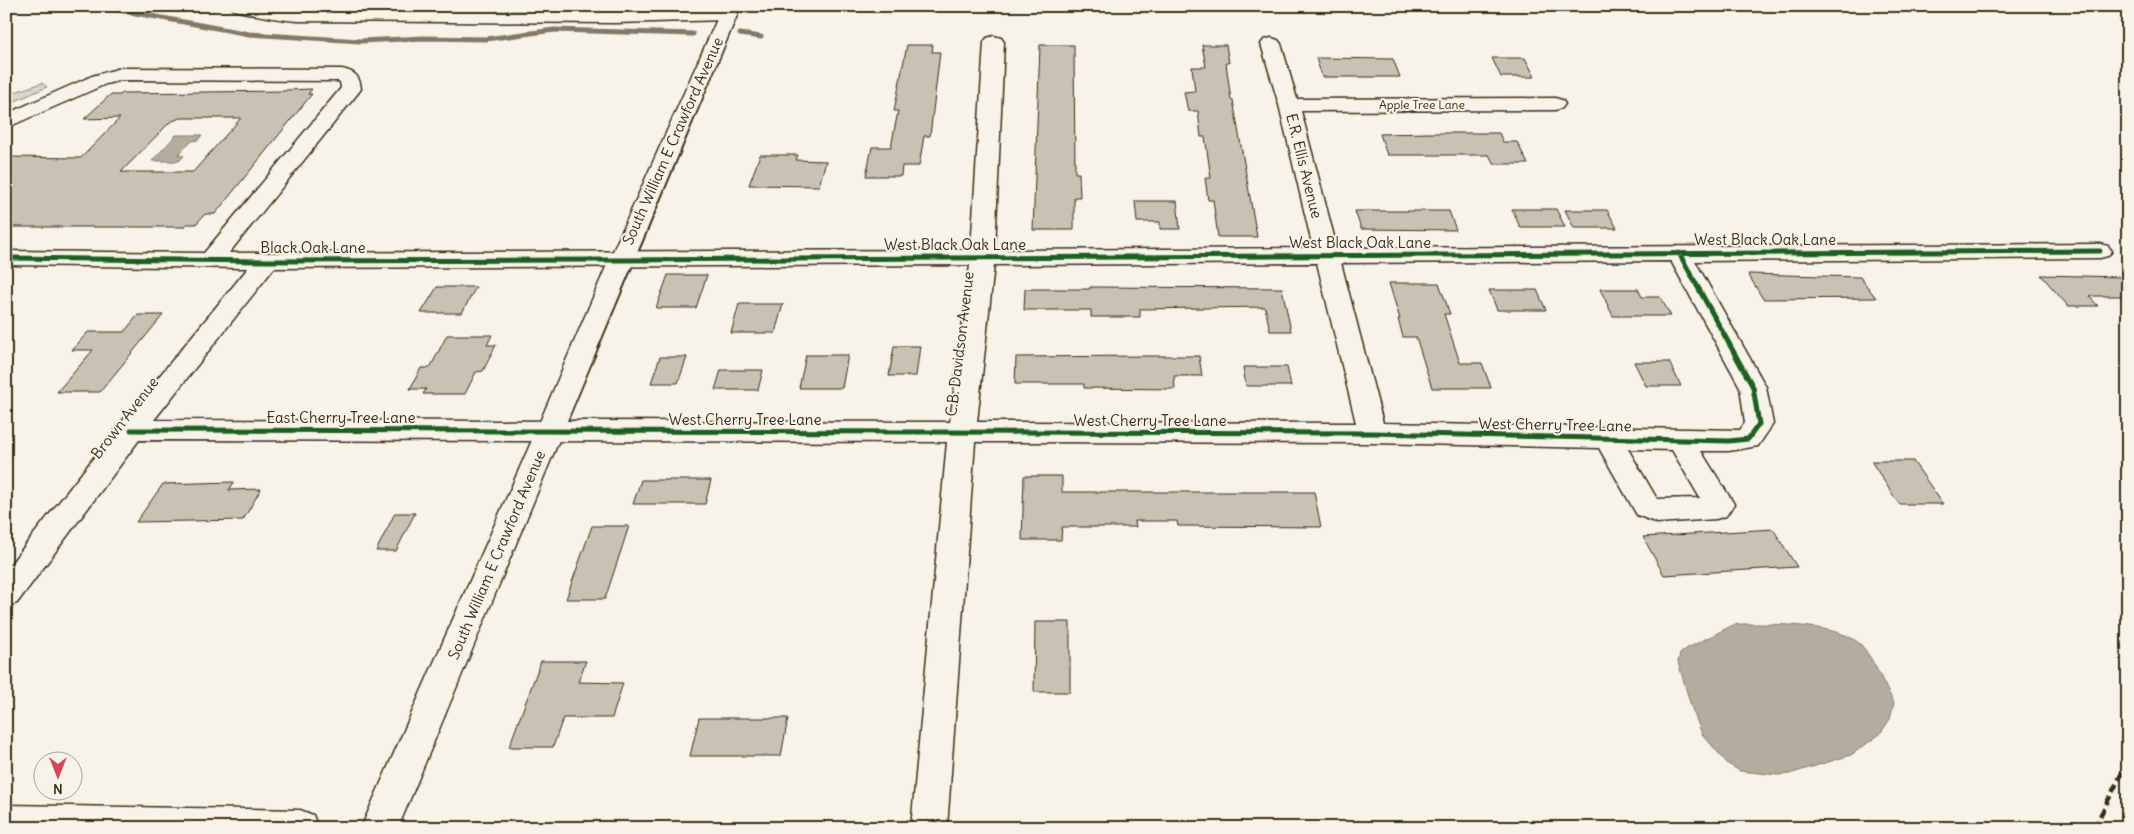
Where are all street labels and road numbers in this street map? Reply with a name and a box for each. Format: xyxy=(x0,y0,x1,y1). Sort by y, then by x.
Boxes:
street label: South William E Crawford Avenue xyxy=(618,34,727,248)
street label: Apple Tree Lane xyxy=(1379,97,1465,112)
street label: E.R. Ellis Avenue xyxy=(1282,111,1327,220)
street label: West Black Oak Lane xyxy=(1694,230,1836,249)
street label: West Black Oak Lane xyxy=(1289,233,1431,252)
street label: West Black Oak Lane xyxy=(884,235,1026,254)
street label: Black Oak Lane xyxy=(260,238,366,257)
street label: C.B. Davidson Avenue xyxy=(941,270,978,418)
street label: Brown Avenue xyxy=(87,373,162,462)
street label: East Cherry Tree Lane xyxy=(266,408,416,427)
street label: West Cherry Tree Lane xyxy=(668,410,822,429)
street label: West Cherry Tree Lane xyxy=(1073,411,1227,430)
street label: West Cherry Tree Lane xyxy=(1478,414,1632,435)
street label: South William E Crawford Avenue xyxy=(444,447,549,662)

